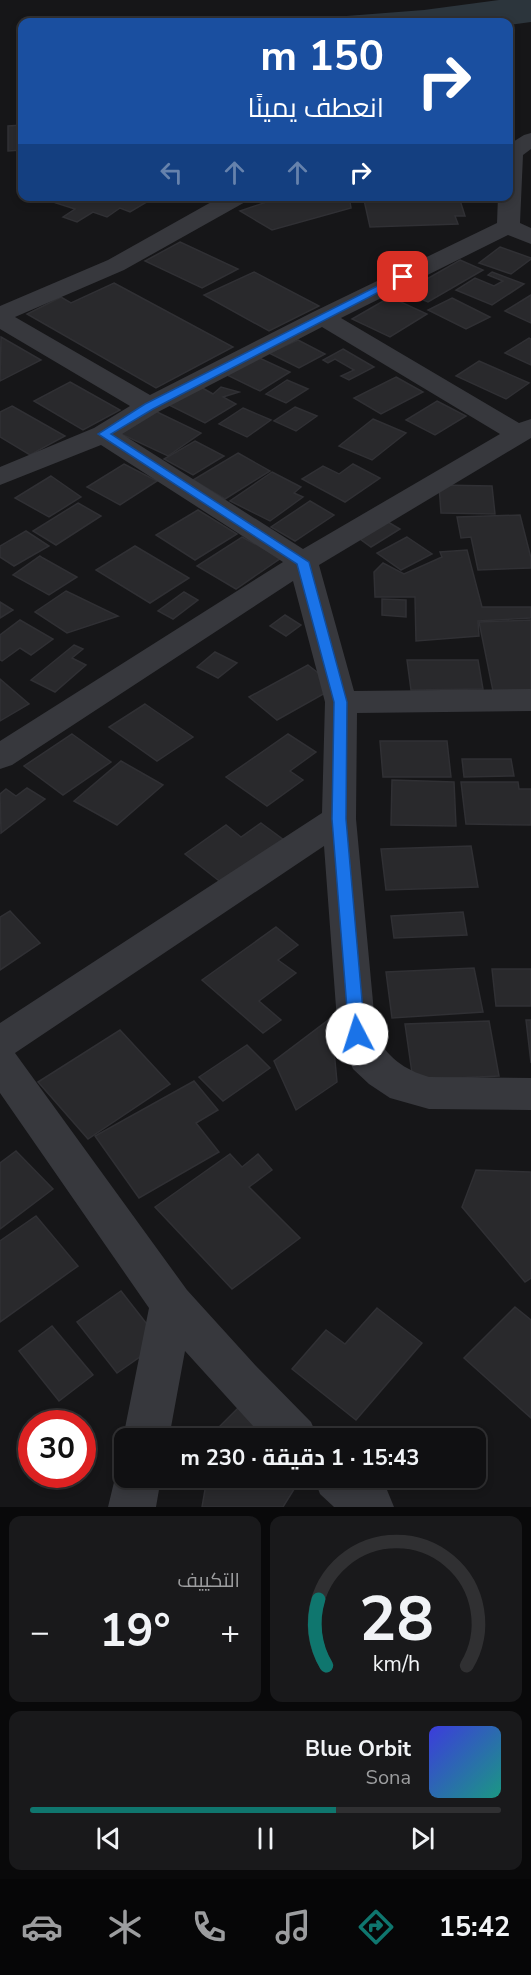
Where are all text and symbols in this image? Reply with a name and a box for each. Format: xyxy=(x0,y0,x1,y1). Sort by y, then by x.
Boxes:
text: 150 m xyxy=(260,28,384,85)
icon: right xyxy=(405,42,483,120)
text: انعطف يمينًا xyxy=(247,90,384,127)
icon: left xyxy=(155,156,188,189)
icon: ahead xyxy=(218,156,251,189)
icon: ahead xyxy=(281,156,314,189)
icon: right xyxy=(344,156,377,189)
pin xyxy=(377,251,428,302)
icon: arrive xyxy=(386,260,419,293)
position arrow xyxy=(325,1002,389,1066)
speed limit sign: 30 xyxy=(18,1410,96,1488)
text: 15:43 · 1 دقيقة · 230 m xyxy=(180,1443,420,1473)
text: التكييف xyxy=(177,1567,240,1594)
text: 28 xyxy=(359,1577,433,1662)
text: 19° xyxy=(99,1601,171,1662)
text: − xyxy=(30,1610,50,1655)
text: + xyxy=(220,1610,240,1655)
text: km/h xyxy=(372,1649,420,1679)
text: Blue Orbit xyxy=(305,1734,411,1764)
text: Sona xyxy=(366,1764,411,1791)
icon: previous xyxy=(92,1822,125,1855)
icon: pause xyxy=(249,1822,282,1855)
icon: next xyxy=(406,1822,439,1855)
icon: car xyxy=(21,1906,63,1948)
icon: climate xyxy=(104,1906,146,1948)
icon: phone xyxy=(188,1906,230,1948)
icon: music xyxy=(272,1906,314,1948)
icon: directions xyxy=(355,1906,397,1948)
text: 15:42 xyxy=(439,1909,510,1946)

